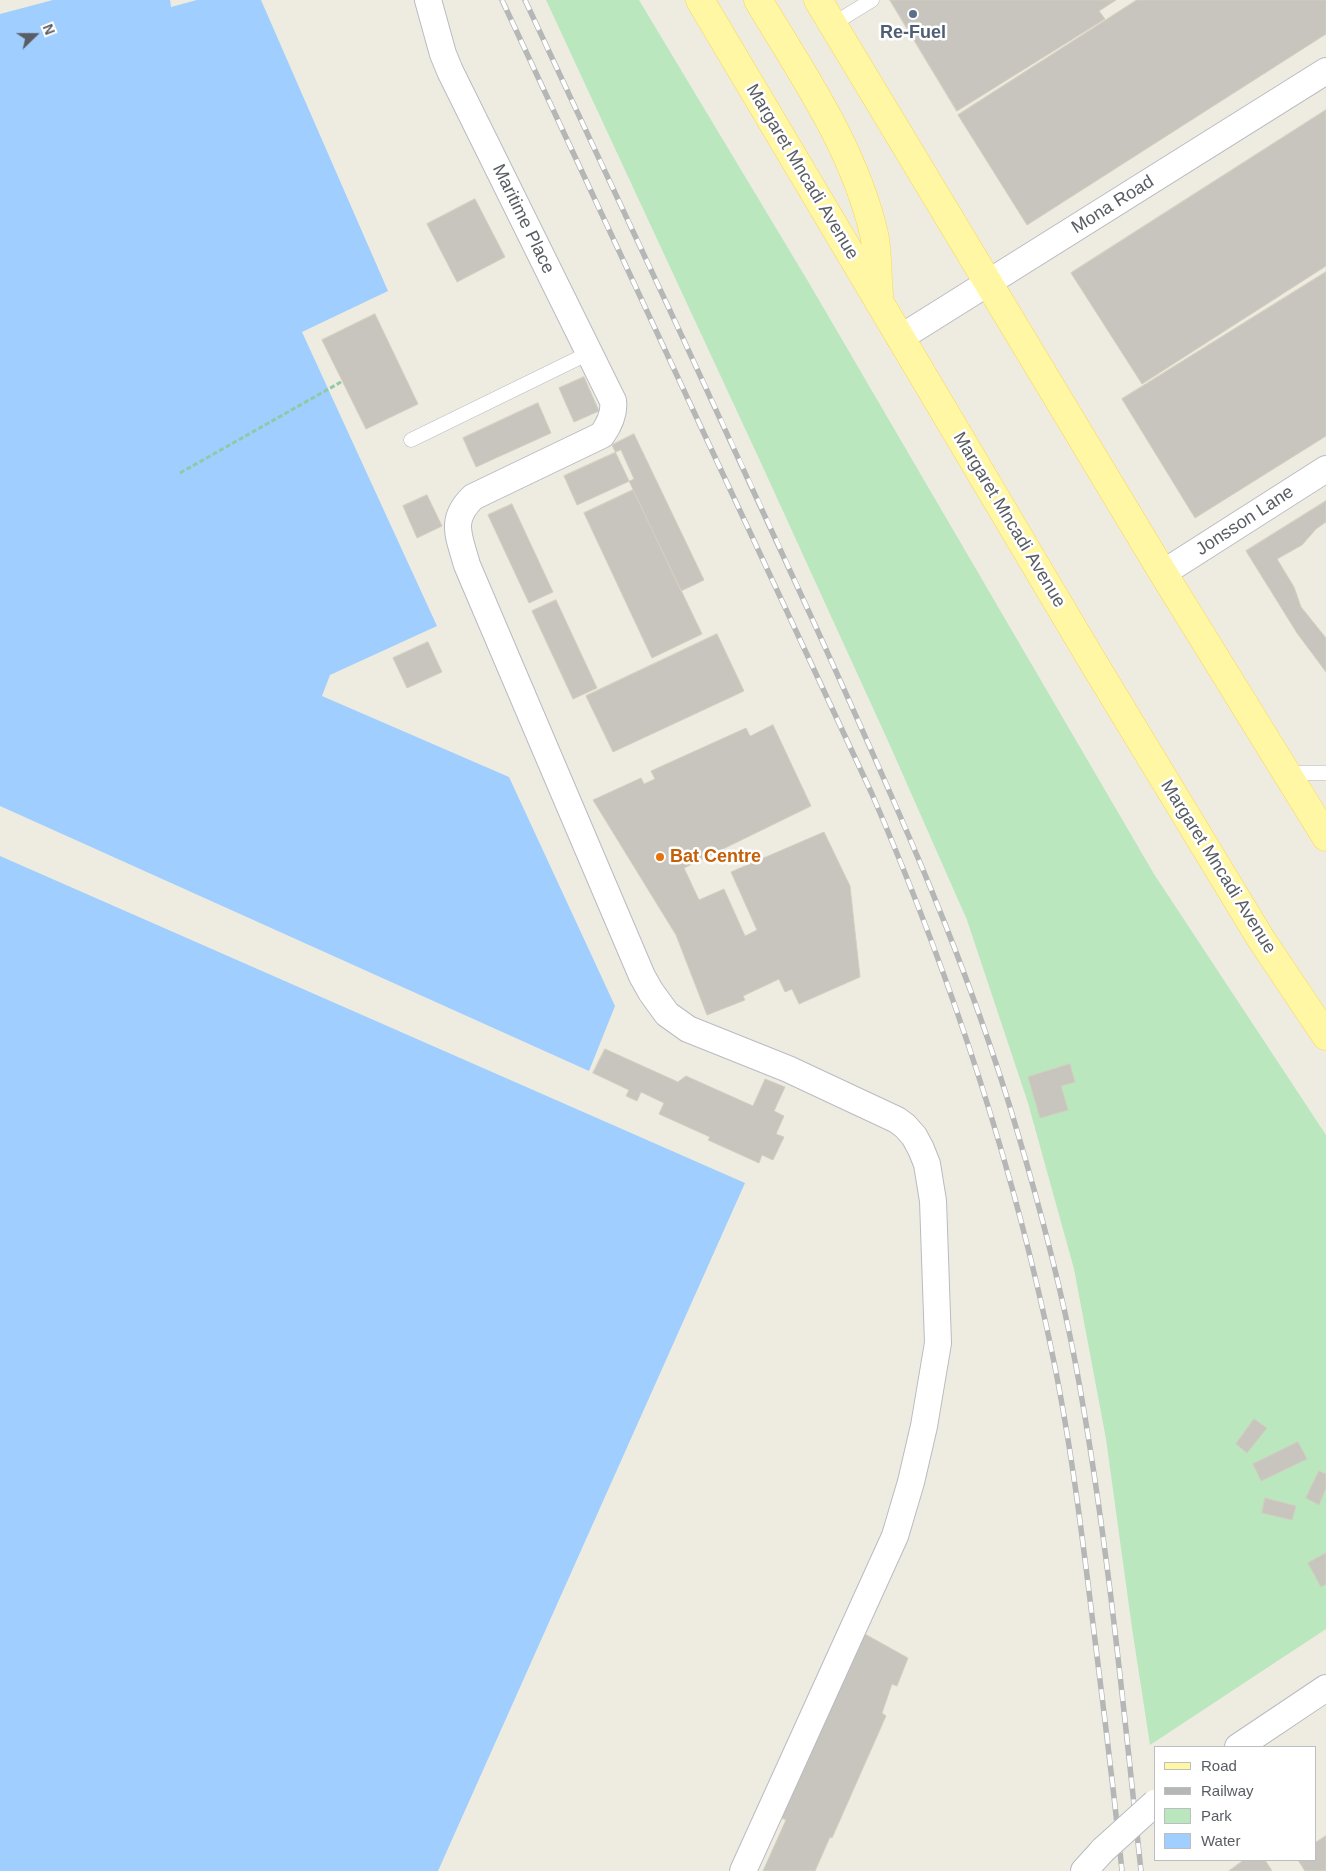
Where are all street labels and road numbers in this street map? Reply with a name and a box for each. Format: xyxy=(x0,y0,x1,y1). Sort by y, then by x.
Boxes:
street label: Margaret Mncadi Avenue xyxy=(741,80,863,264)
street label: Maritime Place xyxy=(487,161,559,277)
street label: Mona Road xyxy=(1068,171,1158,239)
street label: Margaret Mncadi Avenue xyxy=(948,428,1070,612)
street label: Jonsson Lane xyxy=(1192,481,1298,561)
street label: Margaret Mncadi Avenue xyxy=(1156,776,1280,958)

